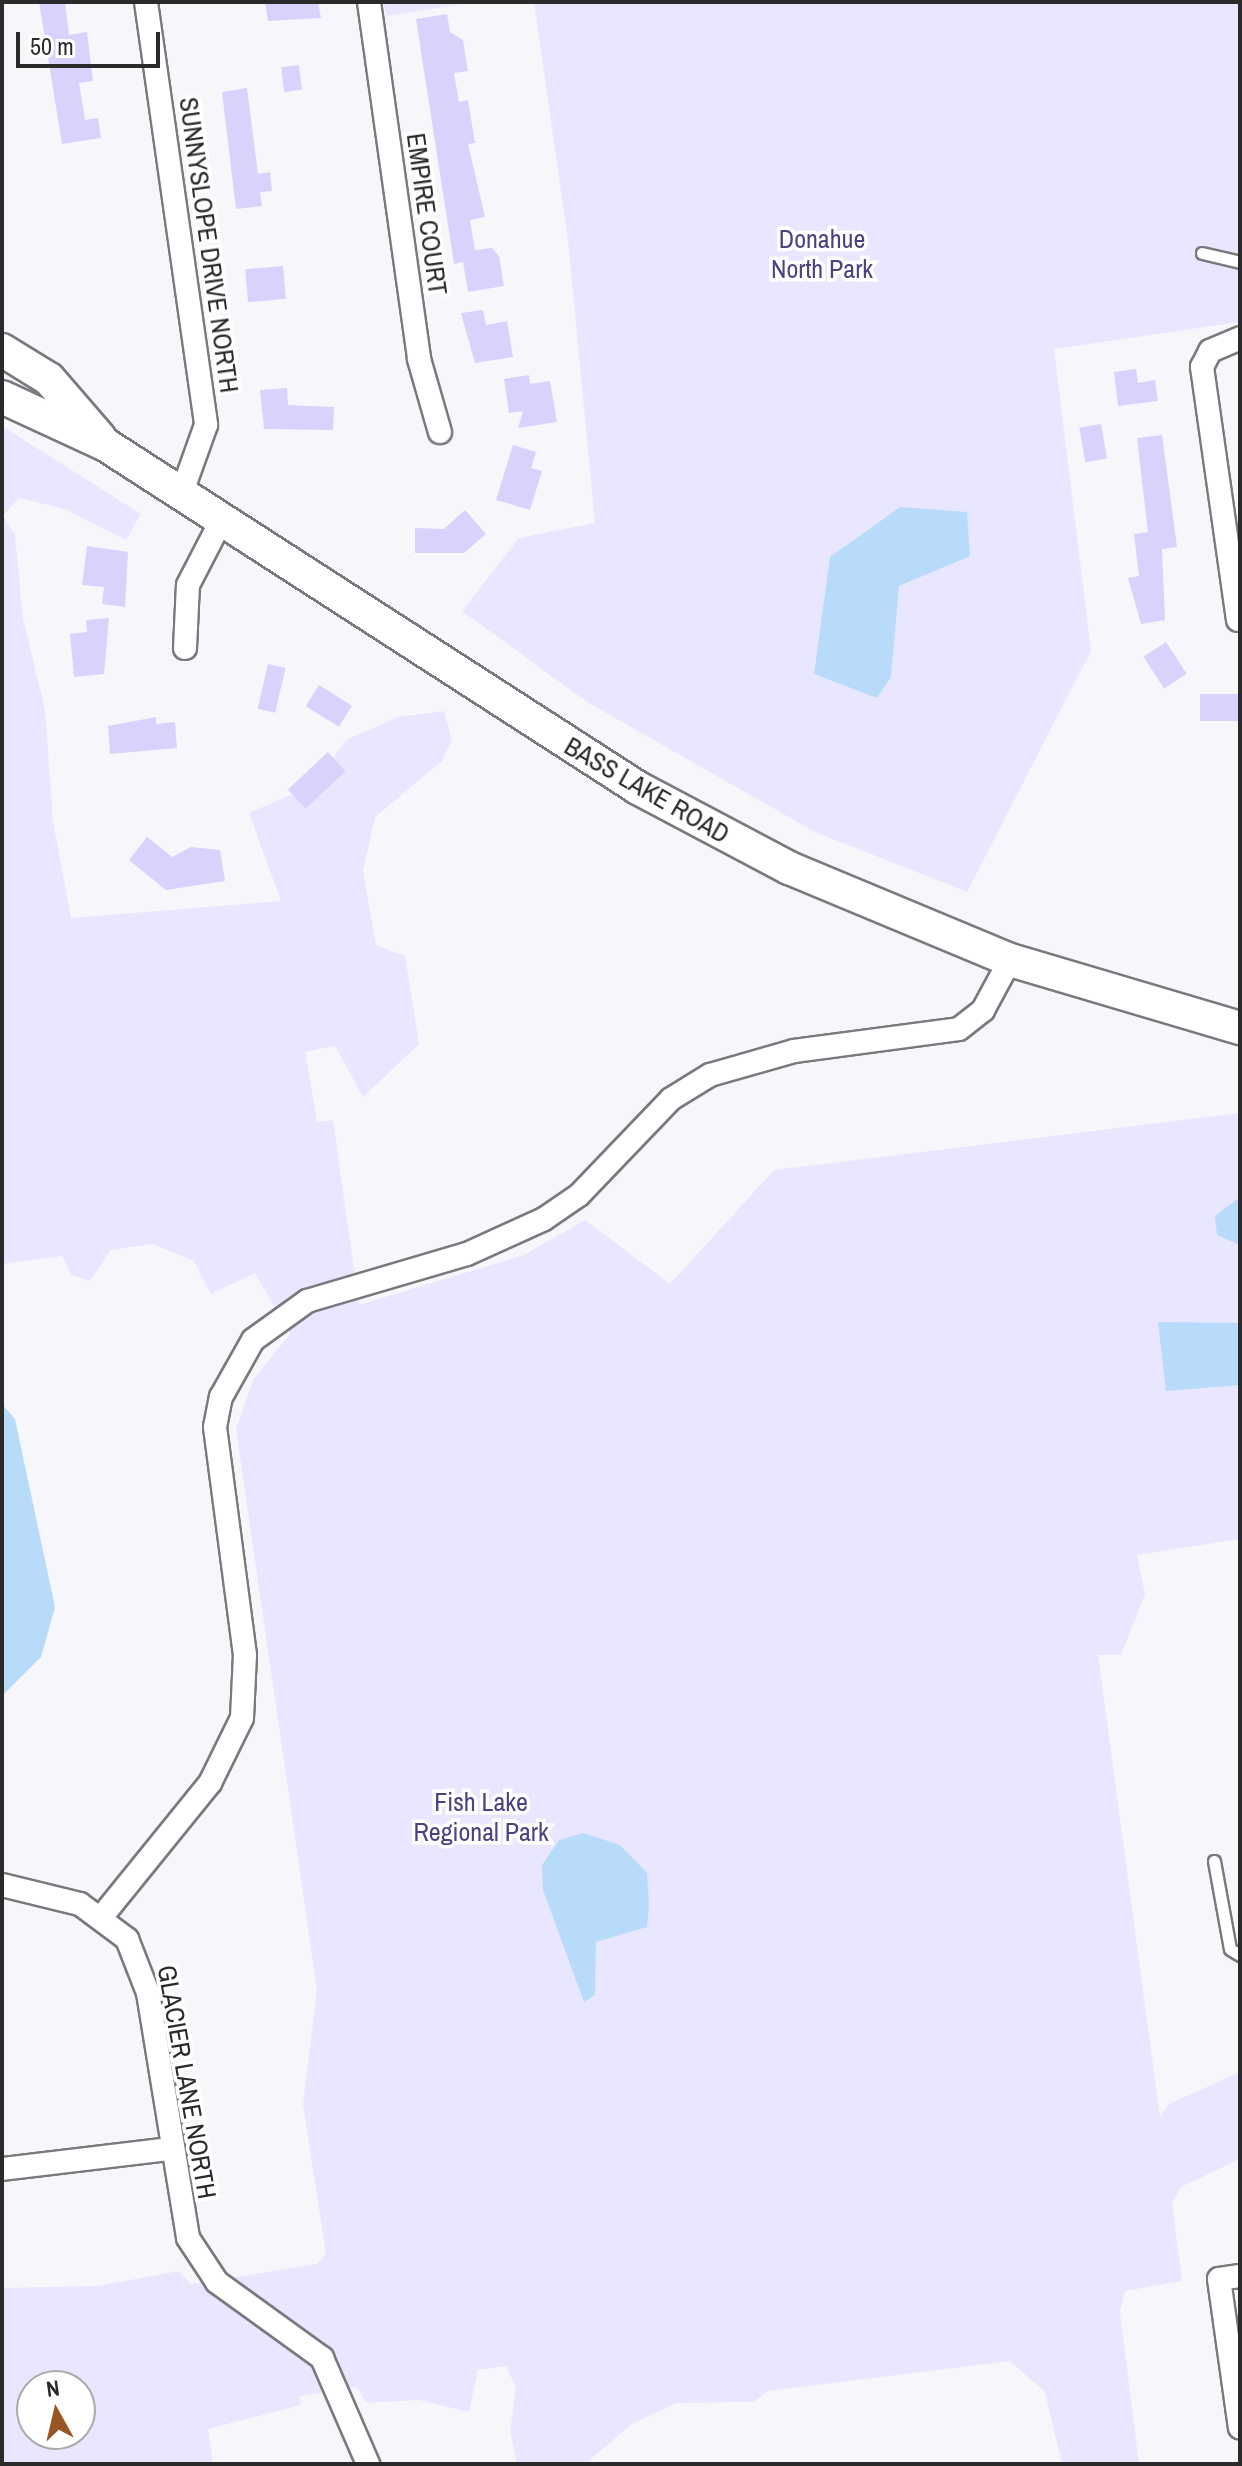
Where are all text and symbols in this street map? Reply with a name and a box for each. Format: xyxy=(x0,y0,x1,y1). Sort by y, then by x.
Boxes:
scale bar xyxy=(20,16,164,66)
text: 50 m xyxy=(30,30,74,62)
street label: SUNNYSLOPE DRIVE NORTH xyxy=(173,95,245,395)
street label: EMPIRE COURT xyxy=(400,131,454,297)
park label: Donahue North Park xyxy=(771,223,873,284)
street label: BASS LAKE ROAD xyxy=(559,730,735,850)
park label: Fish Lake Regional Park xyxy=(413,1786,549,1848)
street label: GLACIER LANE NORTH xyxy=(151,1963,223,2201)
north arrow xyxy=(16,2370,96,2450)
text: N xyxy=(44,2372,61,2404)

